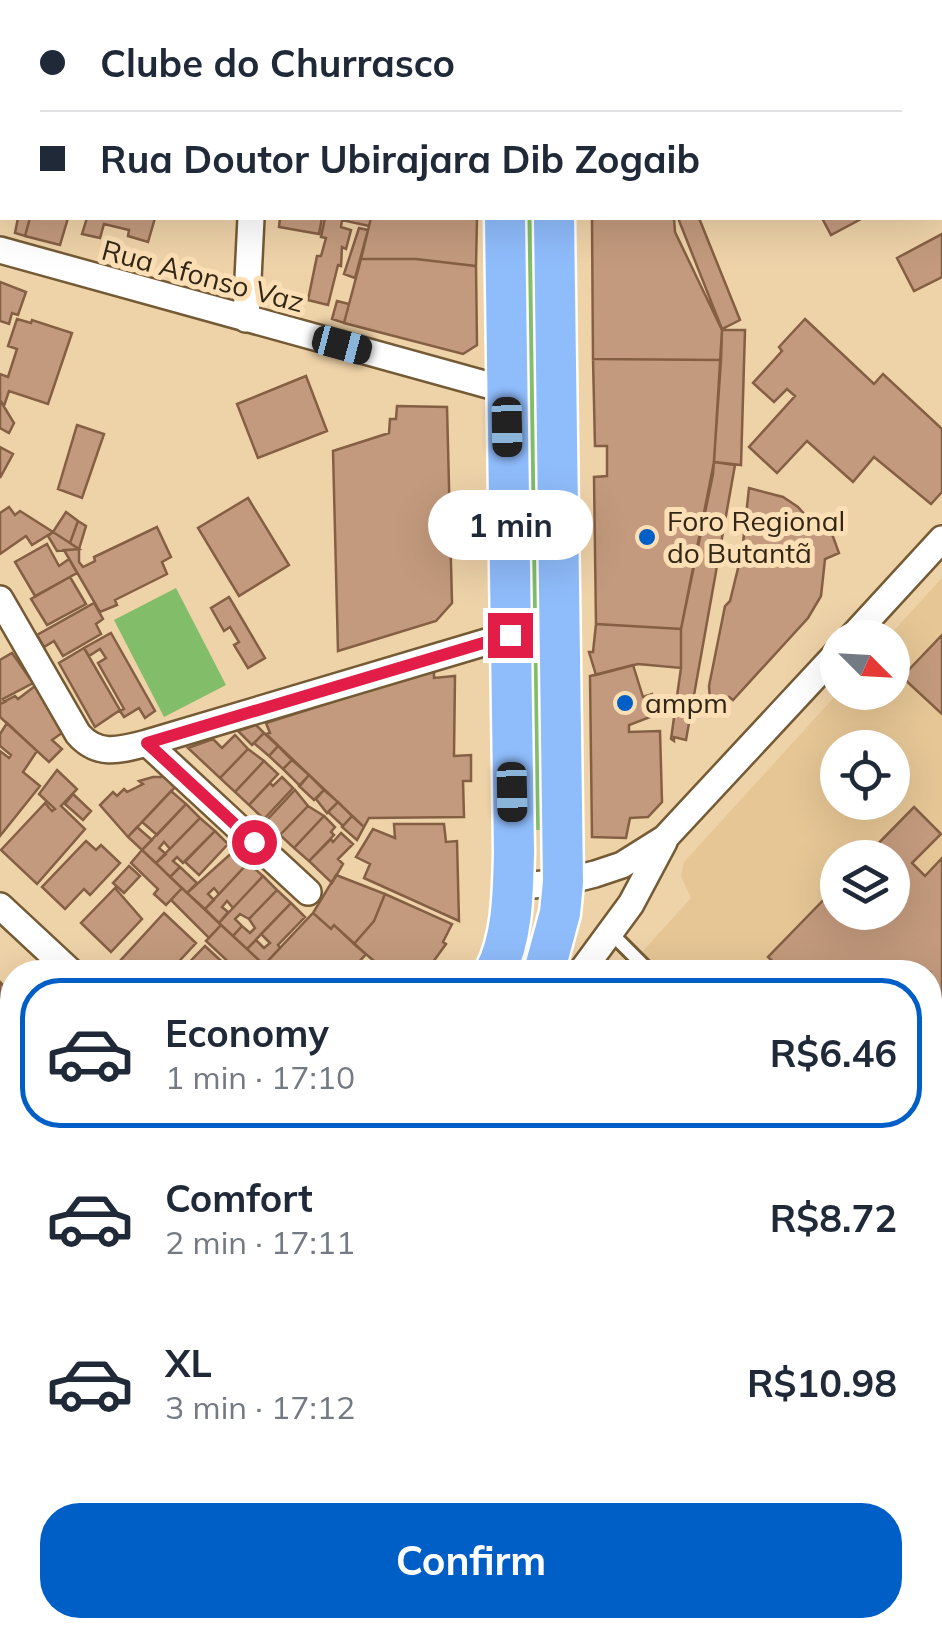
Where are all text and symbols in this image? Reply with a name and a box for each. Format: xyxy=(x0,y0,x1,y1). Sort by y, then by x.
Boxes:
text: Clube do Churrasco xyxy=(100,39,455,87)
text: Rua Doutor Ubirajara Dib Zogaib xyxy=(100,135,700,183)
street label: Rua Afonso Vaz xyxy=(98,232,308,319)
car xyxy=(309,323,375,367)
car xyxy=(491,397,523,457)
callout: 1 min xyxy=(428,490,592,560)
place label: Foro Regional do Butantã xyxy=(667,503,845,570)
text: 1 min xyxy=(468,505,553,545)
marker: Foro Regional do Butantã xyxy=(636,526,658,548)
route end xyxy=(488,613,533,658)
north arrow xyxy=(820,620,910,710)
map controls xyxy=(820,620,910,930)
place label: ampm xyxy=(645,685,728,720)
marker: ampm xyxy=(614,692,636,714)
button: locate xyxy=(820,730,910,820)
car xyxy=(496,762,528,822)
route start xyxy=(232,820,277,865)
button: layers xyxy=(820,840,910,930)
icon: car xyxy=(45,1008,135,1098)
text: Economy xyxy=(165,1009,329,1057)
text: R$6.46 xyxy=(770,1029,897,1077)
text: 1 min · 17:10 xyxy=(165,1057,355,1097)
icon: car xyxy=(45,1173,135,1263)
text: Comfort xyxy=(165,1174,313,1222)
text: R$8.72 xyxy=(770,1194,897,1242)
text: 2 min · 17:11 xyxy=(165,1222,355,1262)
icon: car xyxy=(45,1338,135,1428)
text: XL xyxy=(165,1339,212,1387)
text: R$10.98 xyxy=(747,1359,897,1407)
text: 3 min · 17:12 xyxy=(165,1387,355,1427)
button: Confirm xyxy=(40,1503,902,1618)

